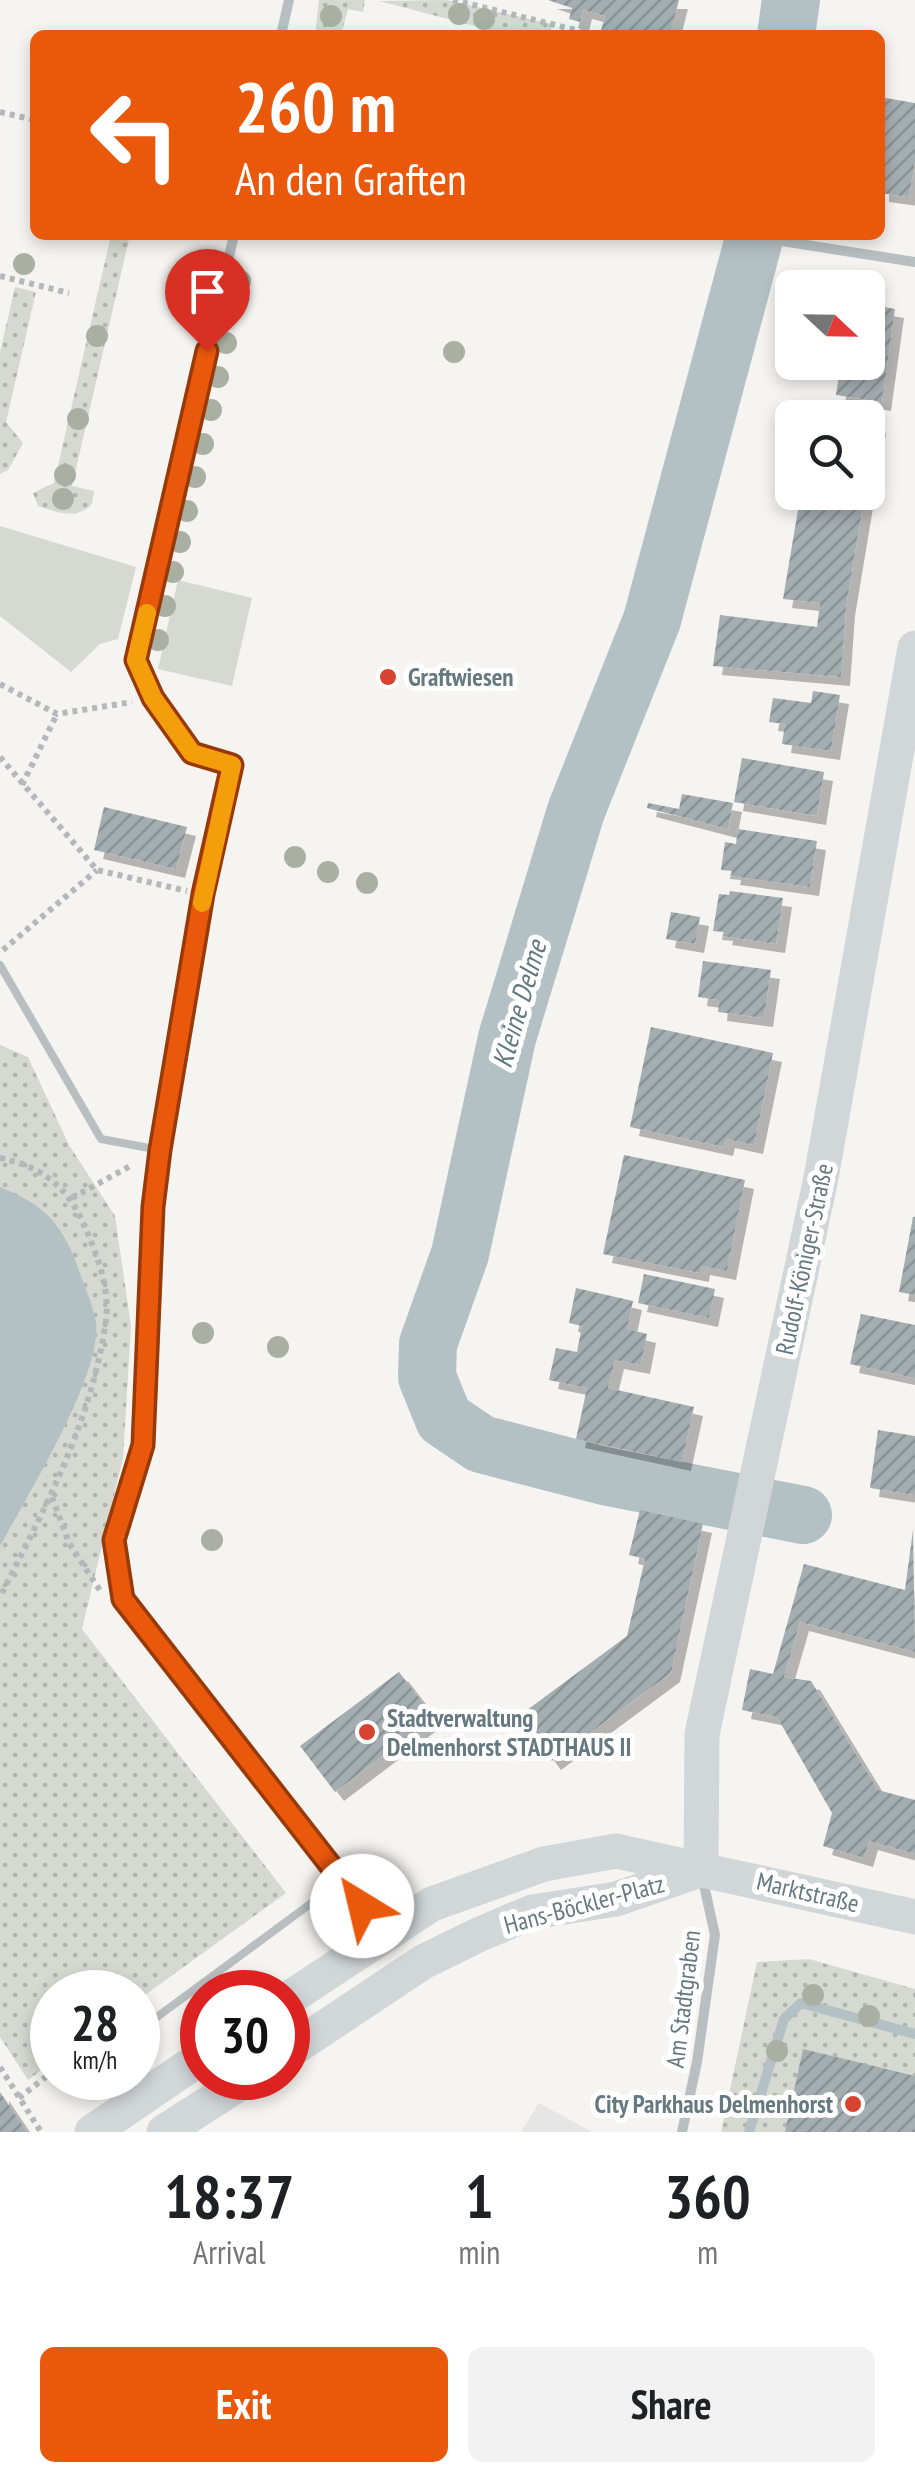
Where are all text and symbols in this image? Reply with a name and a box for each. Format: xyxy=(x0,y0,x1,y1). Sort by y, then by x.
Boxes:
text: 260 m xyxy=(235,61,396,151)
icon: left xyxy=(70,70,200,200)
text: An den Graften xyxy=(235,149,467,207)
pin xyxy=(165,249,250,352)
icon: arrive xyxy=(180,264,235,319)
north arrow xyxy=(775,270,885,380)
map controls xyxy=(775,270,885,510)
button: search xyxy=(775,400,885,510)
place label: Graftwiesen xyxy=(408,661,514,693)
marker: Graftwiesen xyxy=(377,666,399,688)
water label: Kleine Delme xyxy=(483,934,555,1072)
street label: Rudolf-Königer-Straße xyxy=(768,1160,840,1358)
place label: Stadtverwaltung Delmenhorst STADTHAUS II xyxy=(387,1702,631,1763)
marker: Stadtverwaltung Delmenhorst STADTHAUS II xyxy=(356,1721,378,1743)
position arrow xyxy=(310,1854,414,1958)
street label: Marktstraße xyxy=(754,1865,862,1919)
street label: Hans-Böckler-Platz xyxy=(500,1867,668,1941)
street label: Am Stadtgraben xyxy=(659,1928,707,2070)
speed limit sign: 30 xyxy=(180,1970,310,2100)
text: 28 xyxy=(71,1990,119,2055)
text: km/h xyxy=(73,2044,117,2076)
place label: City Parkhaus Delmenhorst xyxy=(595,2088,834,2120)
marker: City Parkhaus Delmenhorst xyxy=(842,2093,864,2115)
text: 18:37 xyxy=(164,2157,294,2235)
text: 1 xyxy=(465,2157,494,2235)
text: 360 xyxy=(665,2157,751,2235)
text: Arrival xyxy=(193,2231,265,2273)
text: min xyxy=(458,2231,500,2273)
text: m xyxy=(697,2231,718,2273)
button: Exit xyxy=(40,2347,448,2462)
button: Share xyxy=(468,2347,875,2462)

